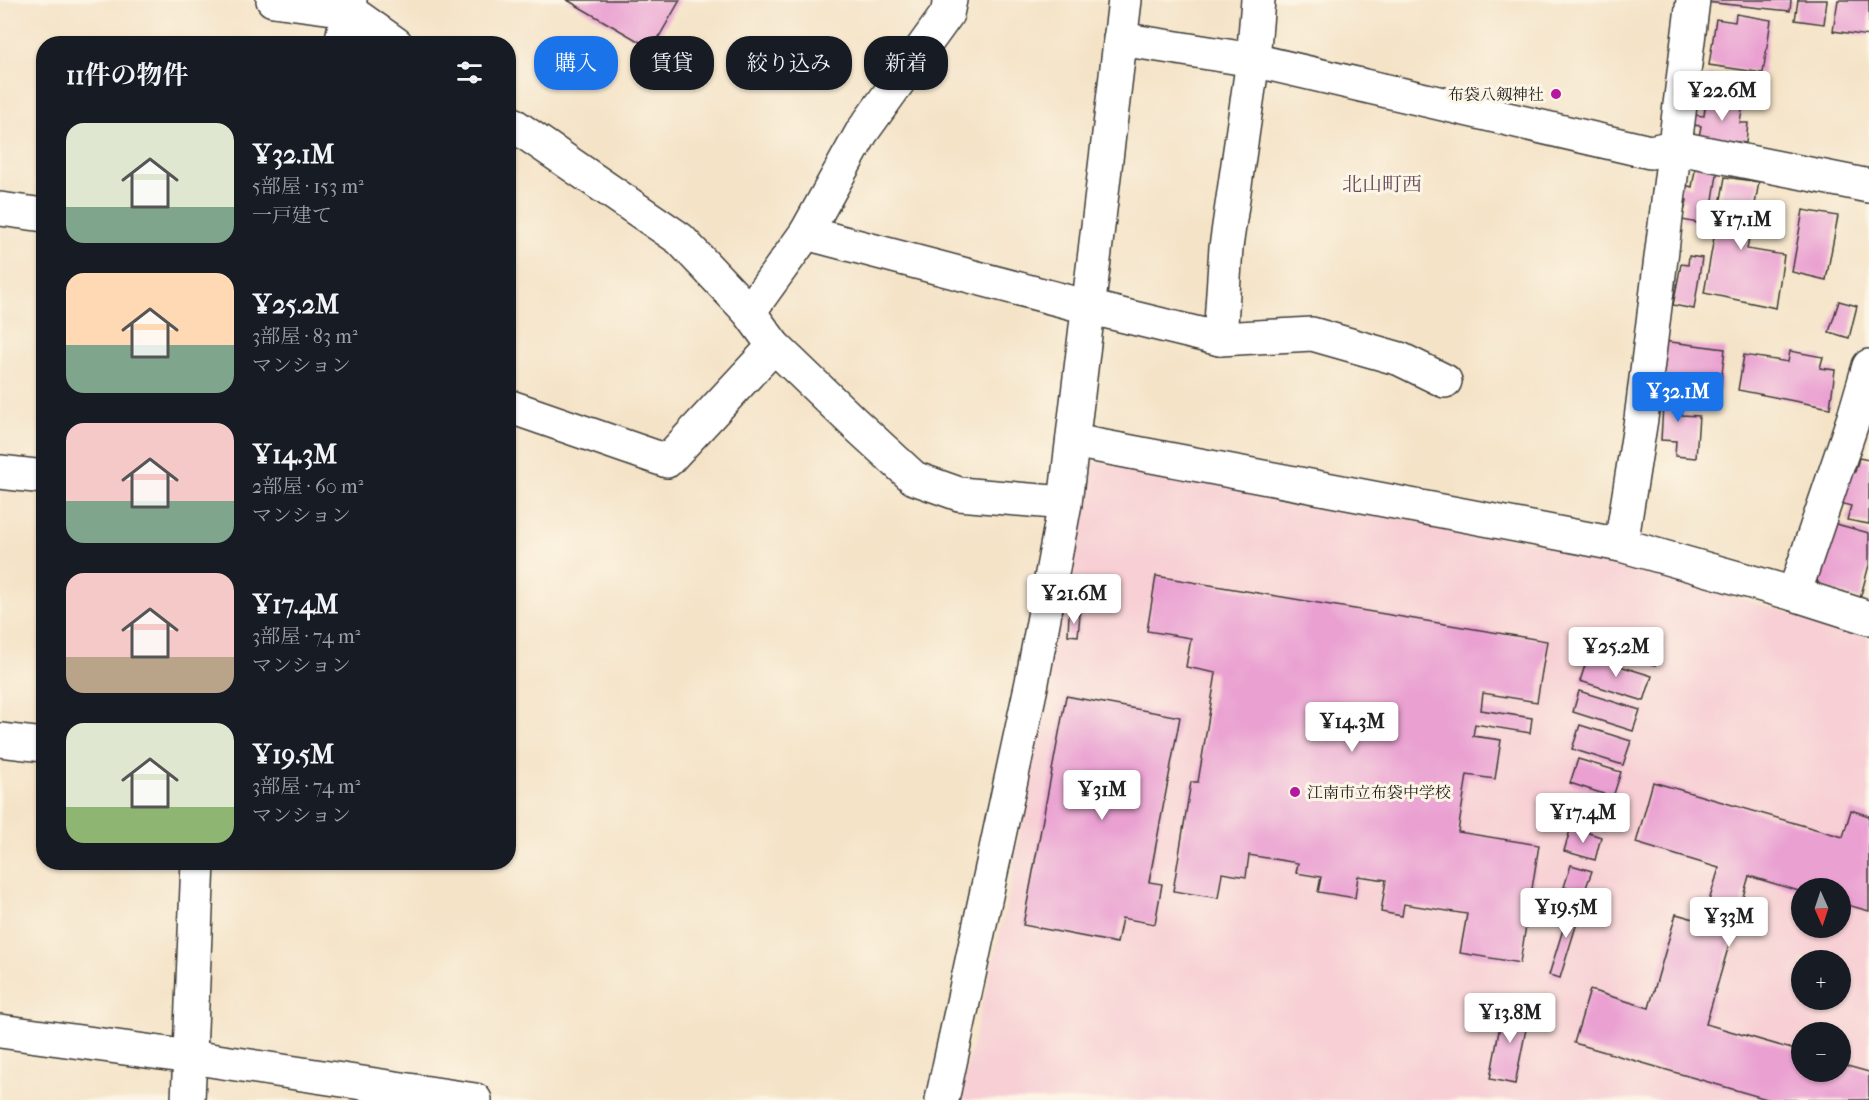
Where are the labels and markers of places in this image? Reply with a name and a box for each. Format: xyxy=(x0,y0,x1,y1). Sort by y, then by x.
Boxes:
pin: ¥22.6M xyxy=(1673,71,1771,122)
place label: 布袋八剱神社 xyxy=(1448,85,1544,104)
marker: 布袋八剱神社 xyxy=(1549,87,1563,101)
pin: ¥17.1M xyxy=(1692,200,1790,251)
pin: ¥32.1M xyxy=(1629,372,1727,423)
pin: ¥21.6M xyxy=(1025,574,1123,625)
pin: ¥25.2M xyxy=(1567,627,1665,678)
pin: ¥14.3M xyxy=(1303,702,1401,753)
pin: ¥31M xyxy=(1066,770,1138,821)
place label: 江南市立布袋中学校 xyxy=(1307,783,1451,802)
marker: 江南市立布袋中学校 xyxy=(1288,785,1302,799)
pin: ¥17.4M xyxy=(1534,793,1632,844)
pin: ¥19.5M xyxy=(1517,888,1615,939)
pin: ¥33M xyxy=(1693,897,1765,948)
pin: ¥13.8M xyxy=(1461,993,1559,1044)

